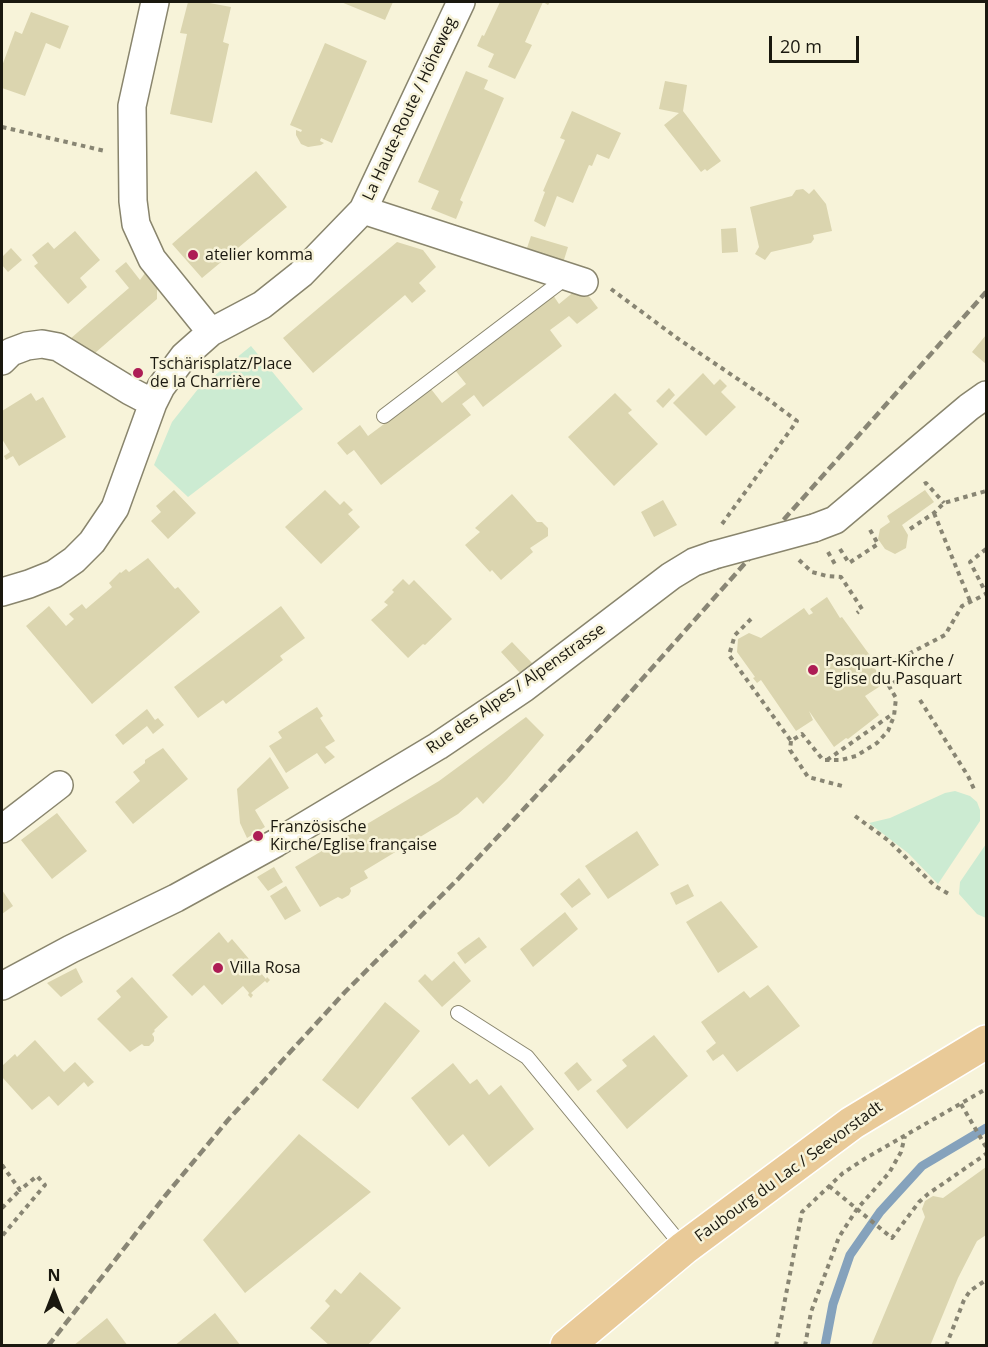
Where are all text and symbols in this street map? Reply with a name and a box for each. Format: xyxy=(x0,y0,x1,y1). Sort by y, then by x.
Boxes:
street label: La Haute-Route / Höheweg xyxy=(359,14,461,204)
scale bar xyxy=(772,24,862,62)
text: 20 m xyxy=(780,34,822,58)
place label: atelier komma xyxy=(205,245,313,265)
marker: atelier komma xyxy=(186,248,200,262)
place label: Tschärisplatz/Place de la Charrière xyxy=(150,354,292,392)
marker: Tschärisplatz/Place de la Charrière xyxy=(131,366,145,380)
street label: Rue des Alpes / Alpenstrasse xyxy=(423,620,609,758)
place label: Pasquart-Kirche / Eglise du Pasquart xyxy=(825,651,962,689)
marker: Pasquart-Kirche / Eglise du Pasquart xyxy=(806,663,820,677)
place label: Französische Kirche/Eglise française xyxy=(270,817,437,855)
marker: Französische Kirche/Eglise française xyxy=(251,829,265,843)
place label: Villa Rosa xyxy=(230,958,301,978)
marker: Villa Rosa xyxy=(211,961,225,975)
street label: Faubourg du Lac / Seevorstadt xyxy=(692,1098,886,1246)
north arrow xyxy=(24,1263,84,1323)
text: N xyxy=(47,1264,61,1286)

